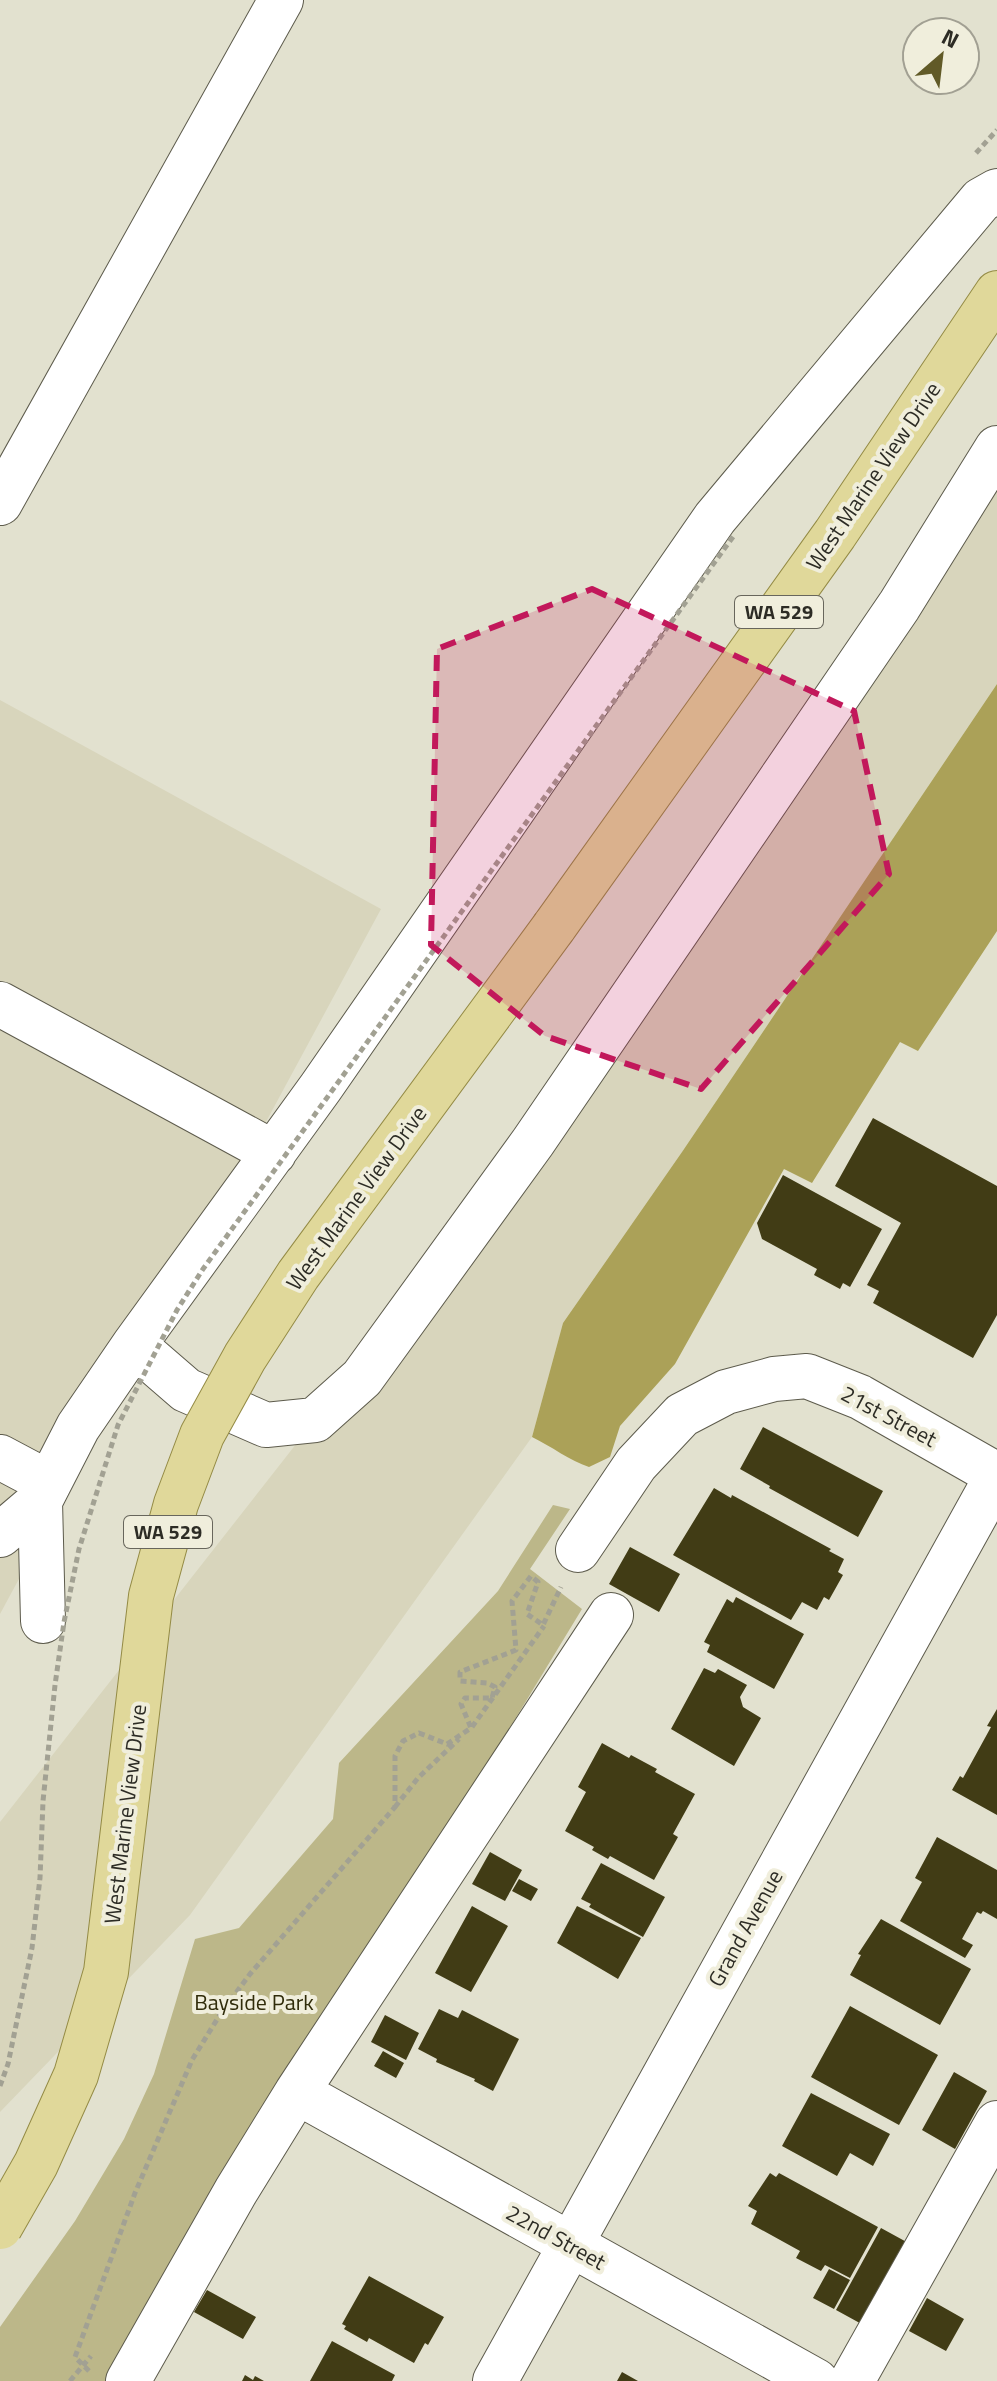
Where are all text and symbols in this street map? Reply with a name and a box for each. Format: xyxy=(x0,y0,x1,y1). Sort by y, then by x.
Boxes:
north arrow xyxy=(901,16,981,96)
text: N xyxy=(936,20,965,57)
street label: West Marine View Drive xyxy=(797,375,949,577)
road number: WA 529 xyxy=(735,596,823,628)
street label: West Marine View Drive xyxy=(277,1099,435,1297)
street label: 21st Street xyxy=(835,1377,943,1456)
road number: WA 529 xyxy=(124,1516,212,1548)
street label: West Marine View Drive xyxy=(95,1702,155,1926)
street label: Grand Avenue xyxy=(699,1863,791,1993)
park label: Bayside Park xyxy=(194,1985,314,2019)
street label: 22nd Street xyxy=(500,2196,612,2279)

